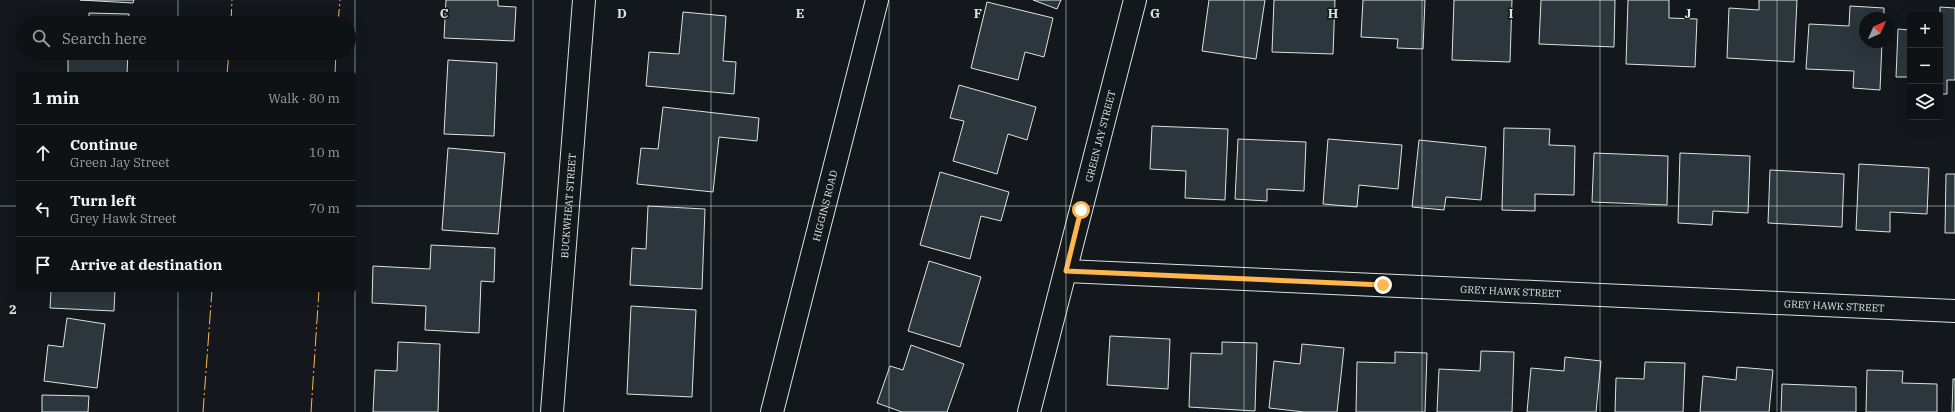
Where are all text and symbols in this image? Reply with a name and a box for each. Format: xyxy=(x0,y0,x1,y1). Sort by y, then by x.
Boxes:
text: C xyxy=(440,5,449,22)
text: D xyxy=(617,5,627,22)
text: E xyxy=(796,5,804,22)
text: F xyxy=(974,5,982,22)
text: G xyxy=(1150,5,1160,22)
text: H xyxy=(1328,5,1339,22)
text: I xyxy=(1509,5,1514,22)
text: J xyxy=(1685,5,1692,22)
north arrow xyxy=(1859,12,1895,48)
map controls xyxy=(1907,12,1943,120)
button: + xyxy=(1907,12,1943,48)
search box xyxy=(16,16,356,60)
icon: search xyxy=(30,27,52,49)
text: Search here xyxy=(62,29,147,48)
button: − xyxy=(1907,48,1943,84)
button: layers xyxy=(1907,84,1943,120)
text: 1 min xyxy=(32,87,80,109)
street label: GREEN JAY STREET xyxy=(1082,88,1118,183)
text: Walk · 80 m xyxy=(268,90,340,107)
text: Continue xyxy=(70,135,137,154)
icon: ahead xyxy=(32,142,54,164)
text: 10 m xyxy=(309,144,340,161)
street label: BUCKWHEAT STREET xyxy=(557,152,579,259)
text: Green Jay Street xyxy=(70,154,170,171)
street label: HIGGINS ROAD xyxy=(809,169,840,243)
text: Turn left xyxy=(70,191,136,210)
icon: left xyxy=(32,198,54,220)
text: 70 m xyxy=(309,200,340,217)
route start xyxy=(1072,201,1090,219)
text: Grey Hawk Street xyxy=(70,210,176,227)
icon: arrive xyxy=(32,254,54,276)
text: Arrive at destination xyxy=(70,255,222,274)
route end xyxy=(1374,276,1392,294)
street label: GREY HAWK STREET xyxy=(1460,282,1562,300)
street label: GREY HAWK STREET xyxy=(1784,297,1885,314)
text: 2 xyxy=(9,301,17,318)

